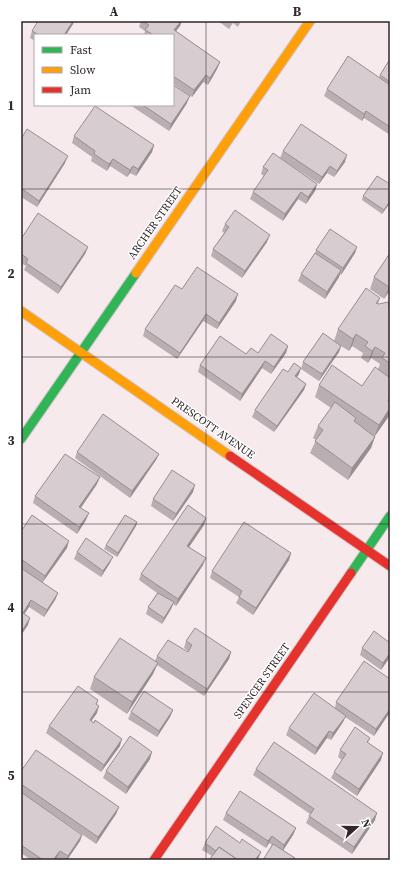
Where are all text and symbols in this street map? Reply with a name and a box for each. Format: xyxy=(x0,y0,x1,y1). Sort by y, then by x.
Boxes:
text: A xyxy=(110,3,119,20)
text: B xyxy=(293,3,302,20)
legend xyxy=(34,34,174,106)
text: Fast xyxy=(70,42,92,58)
text: Slow xyxy=(70,62,96,78)
text: Jam xyxy=(69,82,91,98)
text: 1 xyxy=(7,97,15,114)
street label: ARCHER STREET xyxy=(124,183,186,262)
text: 2 xyxy=(7,265,15,282)
street label: PRESCOTT AVENUE xyxy=(168,394,258,463)
text: 3 xyxy=(7,432,15,449)
text: 4 xyxy=(7,599,15,616)
street label: SPENCER STREET xyxy=(230,640,294,722)
text: 5 xyxy=(7,767,15,784)
north arrow xyxy=(337,807,377,847)
text: N xyxy=(357,817,374,830)

